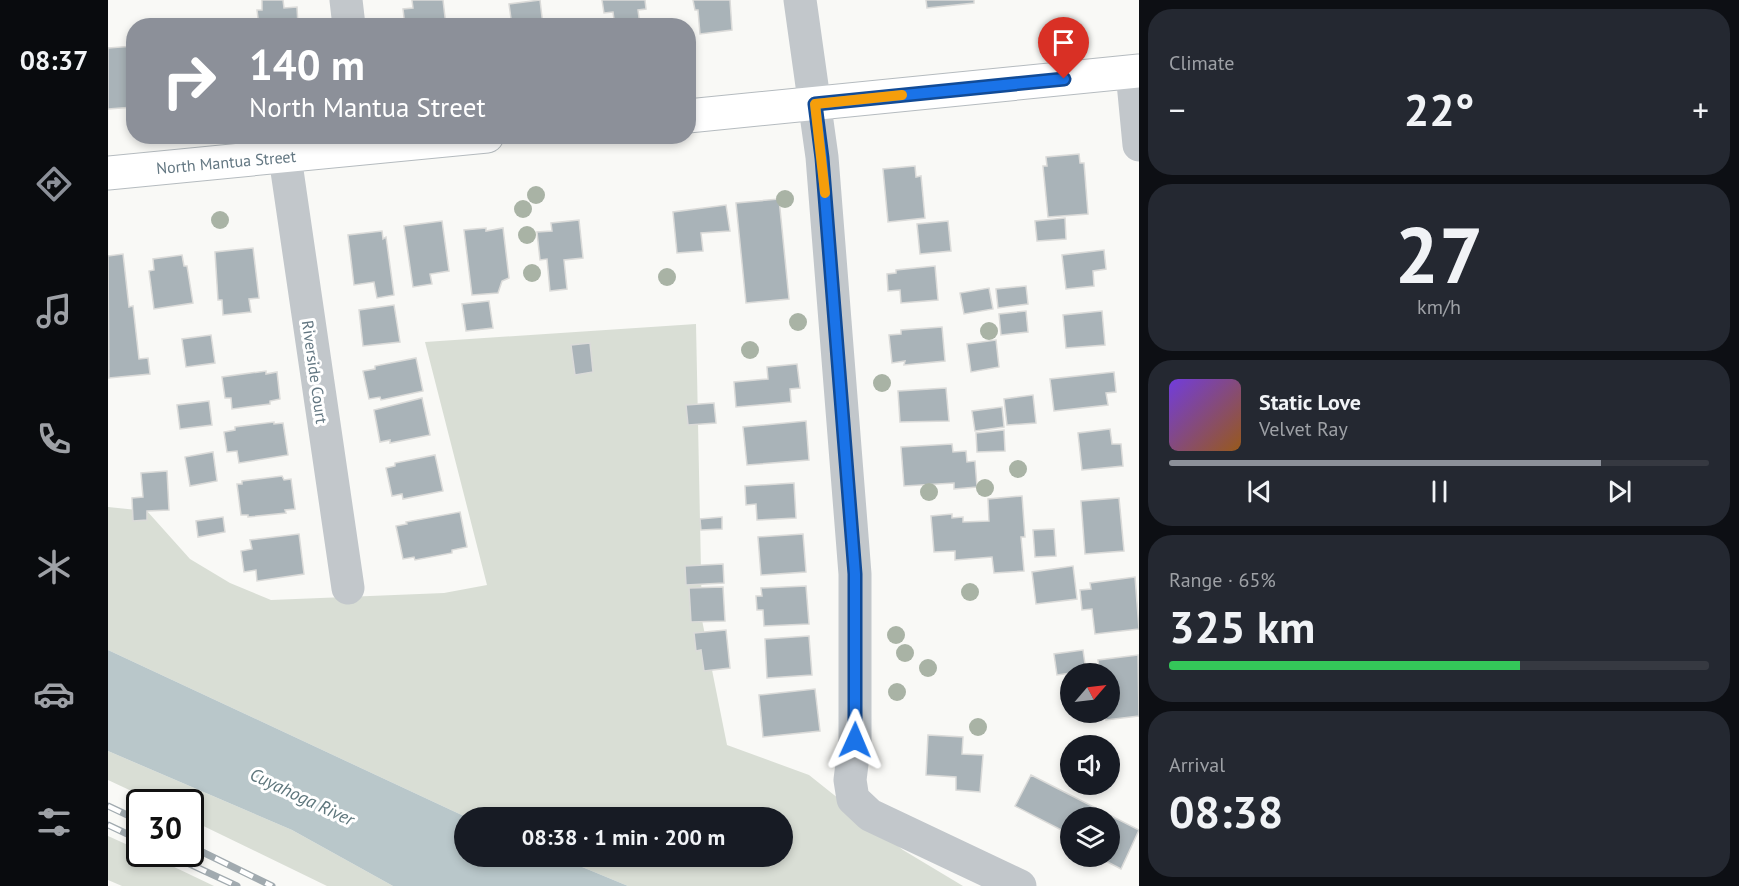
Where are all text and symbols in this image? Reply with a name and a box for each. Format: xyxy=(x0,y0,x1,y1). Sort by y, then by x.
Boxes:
pin xyxy=(1038,17,1089,79)
icon: arrive xyxy=(1047,26,1080,59)
text: 140 m xyxy=(249,37,365,92)
icon: right xyxy=(150,42,228,120)
text: 08:37 xyxy=(20,43,88,77)
text: Climate xyxy=(1169,50,1235,76)
text: 22° xyxy=(1404,80,1474,138)
text: − xyxy=(1169,88,1186,131)
text: + xyxy=(1692,88,1709,131)
text: North Mantua Street xyxy=(249,90,486,124)
street label: North Mantua Street xyxy=(155,146,297,178)
icon: directions xyxy=(33,163,75,205)
text: 27 xyxy=(1395,204,1483,305)
icon: music xyxy=(33,290,75,332)
text: km/h xyxy=(1417,294,1461,320)
street label: Riverside Court xyxy=(298,319,332,425)
text: Static Love xyxy=(1259,388,1361,416)
text: Velvet Ray xyxy=(1259,416,1348,442)
icon: phone xyxy=(33,418,75,460)
icon: previous xyxy=(1243,475,1276,508)
icon: pause xyxy=(1423,475,1456,508)
icon: next xyxy=(1603,475,1636,508)
icon: climate xyxy=(33,546,75,588)
text: Range · 65% xyxy=(1169,567,1276,593)
text: 325 km xyxy=(1169,597,1315,655)
north arrow xyxy=(1060,663,1120,723)
map controls xyxy=(1060,663,1120,867)
icon: car xyxy=(33,673,75,715)
position arrow xyxy=(823,708,887,772)
button: sound xyxy=(1060,735,1120,795)
text: Arrival xyxy=(1169,752,1225,778)
water label: Cuyahoga River xyxy=(246,762,359,831)
text: 08:38 xyxy=(1169,782,1283,840)
speed limit sign: 30 xyxy=(126,789,204,867)
icon: filters xyxy=(33,801,75,843)
button: layers xyxy=(1060,807,1120,867)
text: 08:38 · 1 min · 200 m xyxy=(522,823,725,851)

